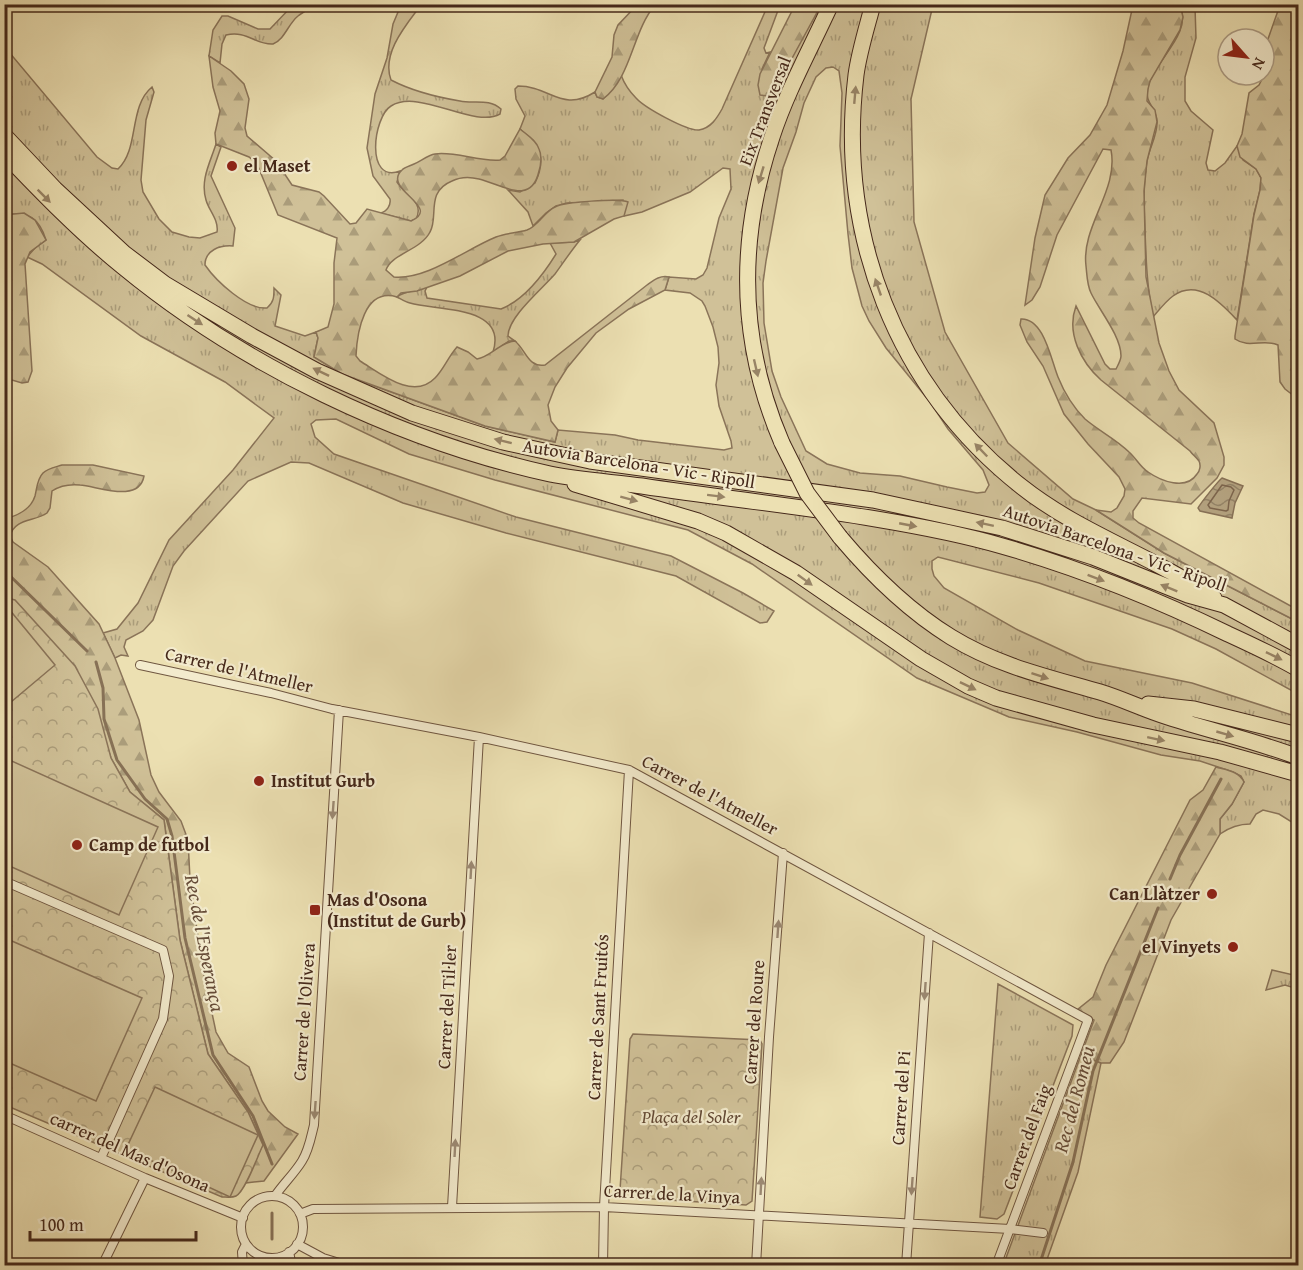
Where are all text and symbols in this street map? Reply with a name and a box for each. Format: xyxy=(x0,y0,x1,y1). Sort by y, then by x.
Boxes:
north arrow xyxy=(1216,27,1276,87)
street label: Eix Transversal xyxy=(731,52,798,170)
text: N xyxy=(1246,54,1272,75)
one-way arrow xyxy=(850,86,859,105)
place label: el Maset xyxy=(244,152,311,179)
marker: el Maset xyxy=(225,159,239,173)
one-way arrow xyxy=(756,166,765,184)
one-way arrow xyxy=(37,188,51,202)
one-way arrow xyxy=(873,278,883,296)
one-way arrow xyxy=(186,314,203,325)
one-way arrow xyxy=(752,359,762,377)
one-way arrow xyxy=(312,368,329,377)
street label: Autovia Barcelona - Vic - Ripoll xyxy=(521,432,757,495)
one-way arrow xyxy=(494,436,512,446)
one-way arrow xyxy=(975,444,989,458)
one-way arrow xyxy=(706,491,725,501)
one-way arrow xyxy=(620,495,638,505)
street label: Autovia Barcelona - Vic - Ripoll xyxy=(1000,497,1231,599)
one-way arrow xyxy=(975,519,994,528)
one-way arrow xyxy=(899,521,918,530)
one-way arrow xyxy=(798,573,813,585)
one-way arrow xyxy=(1087,574,1105,583)
one-way arrow xyxy=(1159,583,1177,593)
street label: Carrer de l'Atmeller xyxy=(163,639,316,700)
one-way arrow xyxy=(1266,652,1283,661)
one-way arrow xyxy=(1031,672,1049,681)
one-way arrow xyxy=(960,681,977,690)
one-way arrow xyxy=(1216,730,1234,739)
one-way arrow xyxy=(1146,734,1165,744)
street label: Carrer de l'Atmeller xyxy=(637,747,784,842)
place label: Institut Gurb xyxy=(271,767,375,794)
marker: Institut Gurb xyxy=(252,774,266,788)
one-way arrow xyxy=(329,801,338,820)
place label: Camp de futbol xyxy=(89,831,210,858)
marker: Camp de futbol xyxy=(70,838,84,852)
one-way arrow xyxy=(467,860,476,879)
water label: Rec de l'Esperança xyxy=(178,871,233,1015)
place label: Can Llàtzer xyxy=(1109,880,1201,907)
place label: Mas d'Osona (Institut de Gurb) xyxy=(327,886,466,934)
marker: Can Llàtzer xyxy=(1205,887,1219,901)
marker: Mas d'Osona (Institut de Gurb) xyxy=(308,903,322,917)
one-way arrow xyxy=(773,919,782,938)
street label: Carrer de Sant Fruitós xyxy=(580,933,615,1101)
place label: el Vinyets xyxy=(1142,933,1221,960)
marker: el Vinyets xyxy=(1226,940,1240,954)
street label: Carrer de l'Olivera xyxy=(285,942,322,1082)
street label: Carrer del Til·ler xyxy=(430,944,463,1070)
street label: Carrer del Roure xyxy=(736,959,771,1085)
one-way arrow xyxy=(920,982,930,1001)
water label: Rec del Romeu xyxy=(1045,1042,1102,1157)
street label: Carrer del Pi xyxy=(884,1050,917,1146)
street label: Carrer del Faig xyxy=(995,1080,1058,1193)
one-way arrow xyxy=(310,1100,319,1119)
park label: Plaça del Soler xyxy=(641,1103,742,1130)
street label: carrer del Mas d'Osona xyxy=(46,1104,215,1199)
one-way arrow xyxy=(451,1139,460,1158)
street label: Carrer de la Vinya xyxy=(603,1176,741,1211)
one-way arrow xyxy=(907,1176,917,1195)
one-way arrow xyxy=(756,1177,766,1196)
scale bar xyxy=(30,1204,196,1242)
text: 100 m xyxy=(39,1211,84,1238)

